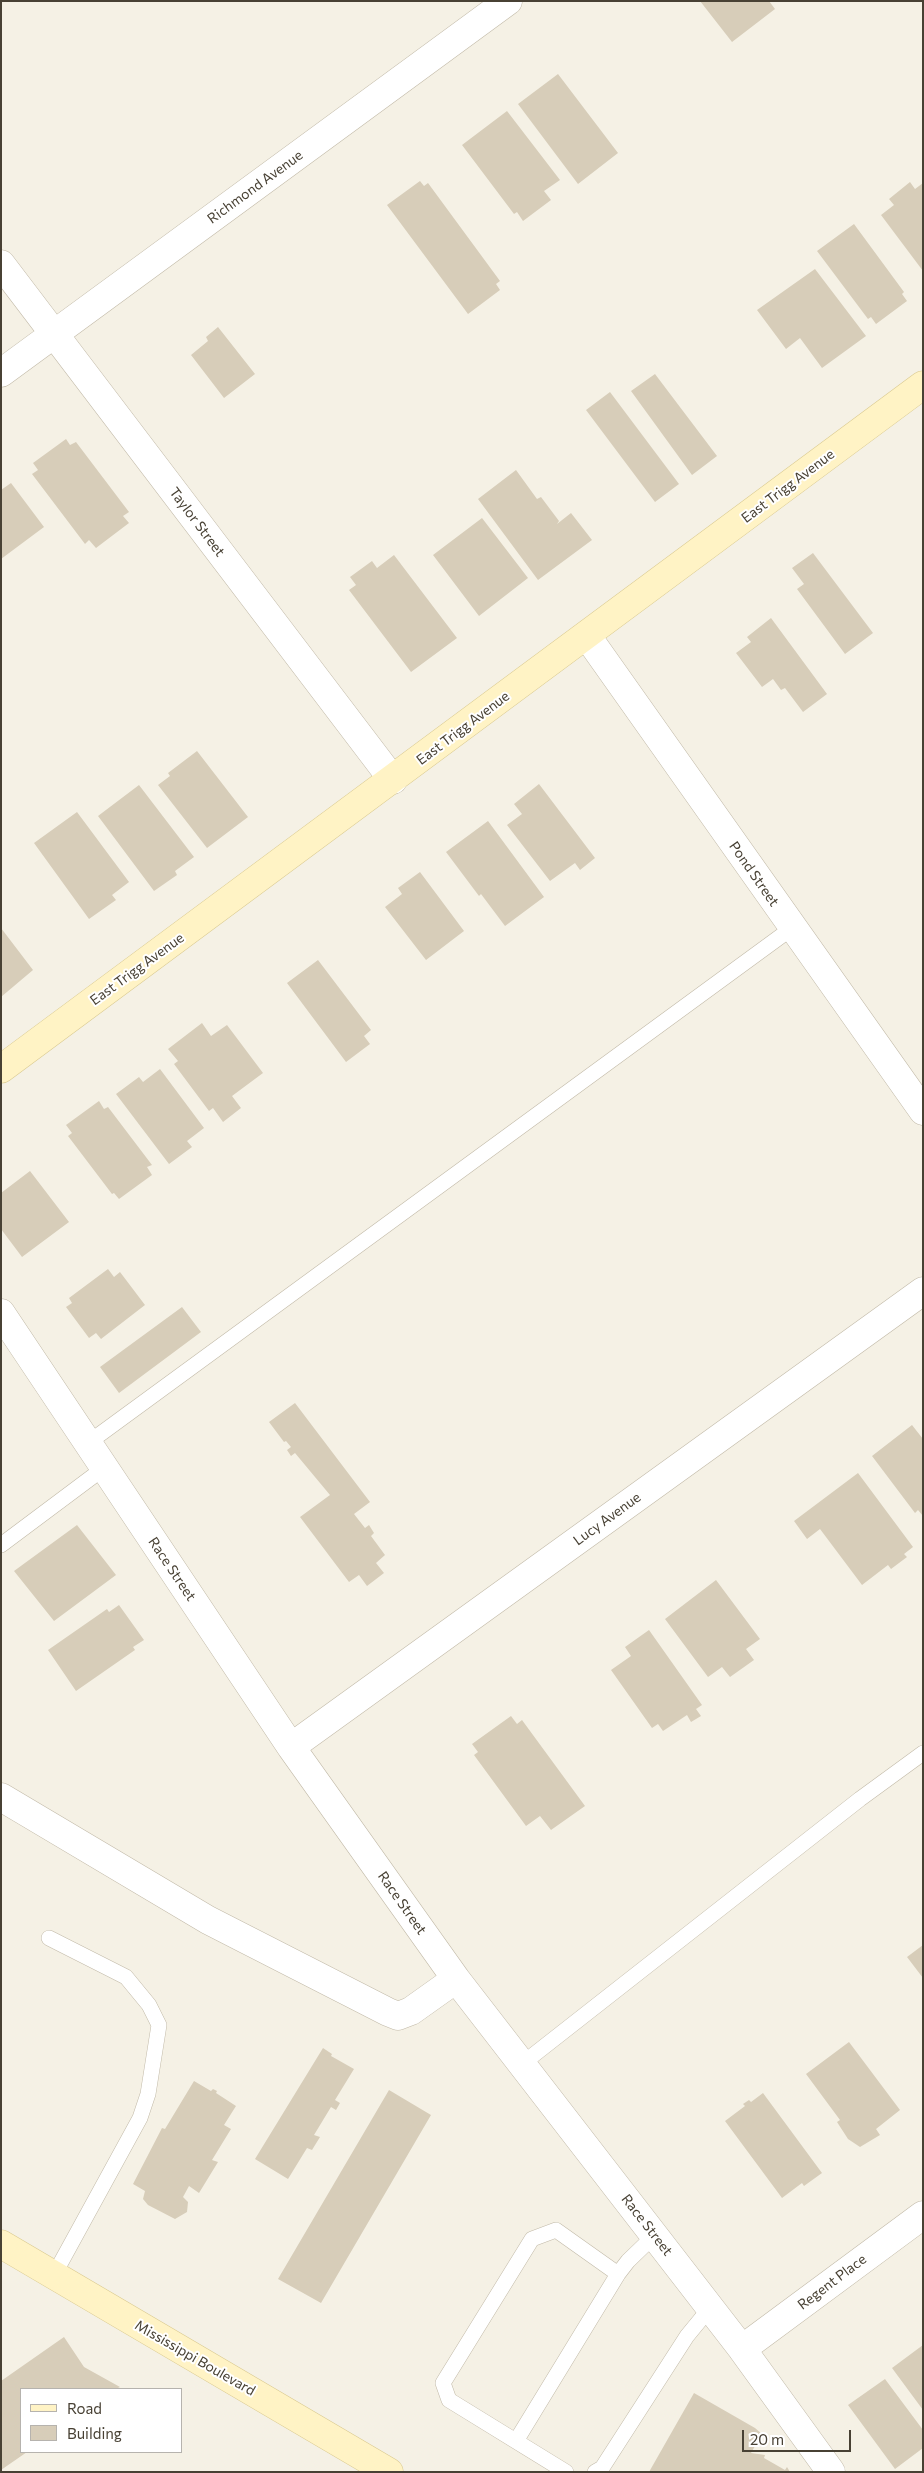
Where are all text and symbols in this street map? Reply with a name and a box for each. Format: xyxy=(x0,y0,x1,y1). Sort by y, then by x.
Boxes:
street label: Richmond Avenue xyxy=(204,147,306,227)
street label: East Trigg Avenue xyxy=(738,446,838,526)
street label: Taylor Street xyxy=(166,484,228,560)
street label: East Trigg Avenue xyxy=(413,688,513,768)
street label: Pond Street xyxy=(726,838,782,910)
street label: East Trigg Avenue xyxy=(87,929,187,1009)
street label: Lucy Avenue xyxy=(570,1489,644,1549)
street label: Race Street xyxy=(145,1534,199,1604)
street label: Race Street xyxy=(374,1868,430,1938)
street label: Race Street xyxy=(618,2191,676,2259)
street label: Regent Place xyxy=(794,2251,870,2313)
street label: Mississippi Boulevard xyxy=(132,2317,258,2399)
legend xyxy=(20,2388,182,2453)
text: Road xyxy=(67,2399,102,2417)
scale bar xyxy=(744,2420,853,2452)
text: Building xyxy=(67,2424,122,2442)
text: 20 m xyxy=(750,2430,784,2448)

